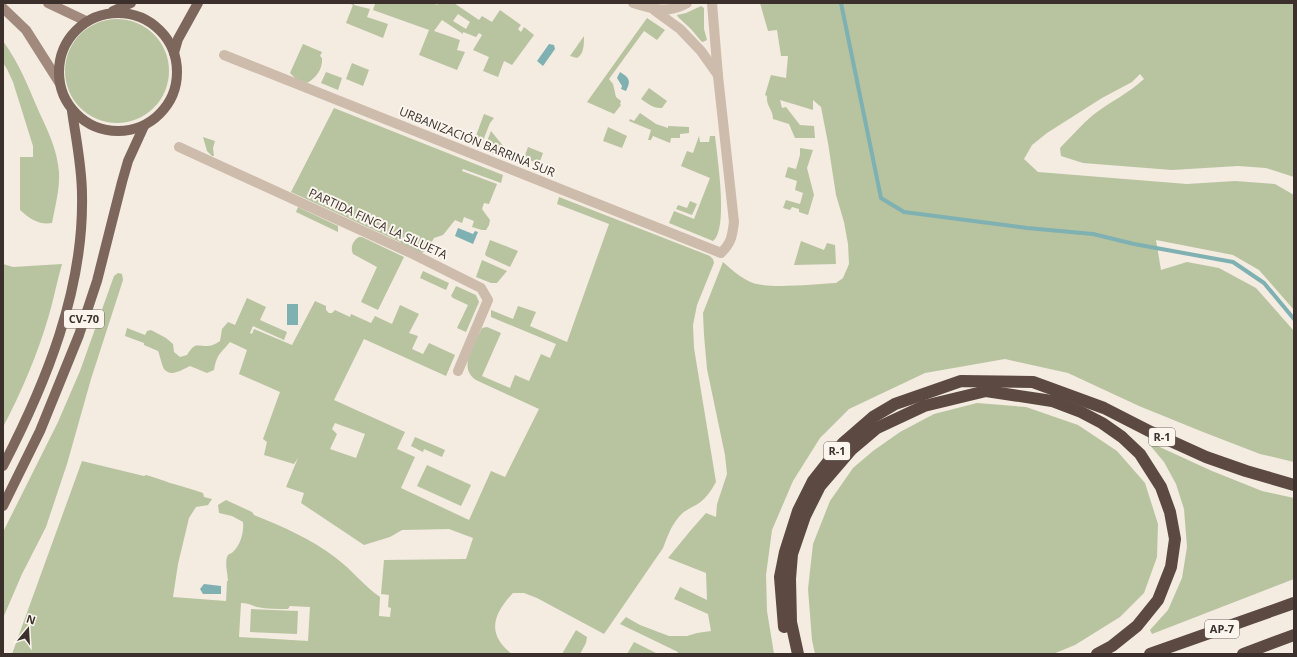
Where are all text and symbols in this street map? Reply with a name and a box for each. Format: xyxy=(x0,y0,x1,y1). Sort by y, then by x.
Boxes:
street label: URBANIZACIÓN BARRINA SUR xyxy=(397,102,558,181)
street label: PARTIDA FINCA LA SILUETA xyxy=(306,184,451,263)
road number: CV-70 xyxy=(64,310,104,328)
road number: R-1 xyxy=(1149,428,1175,446)
road number: R-1 xyxy=(824,442,850,460)
north arrow xyxy=(8,609,48,649)
text: N xyxy=(25,610,38,628)
road number: AP-7 xyxy=(1205,620,1239,638)

